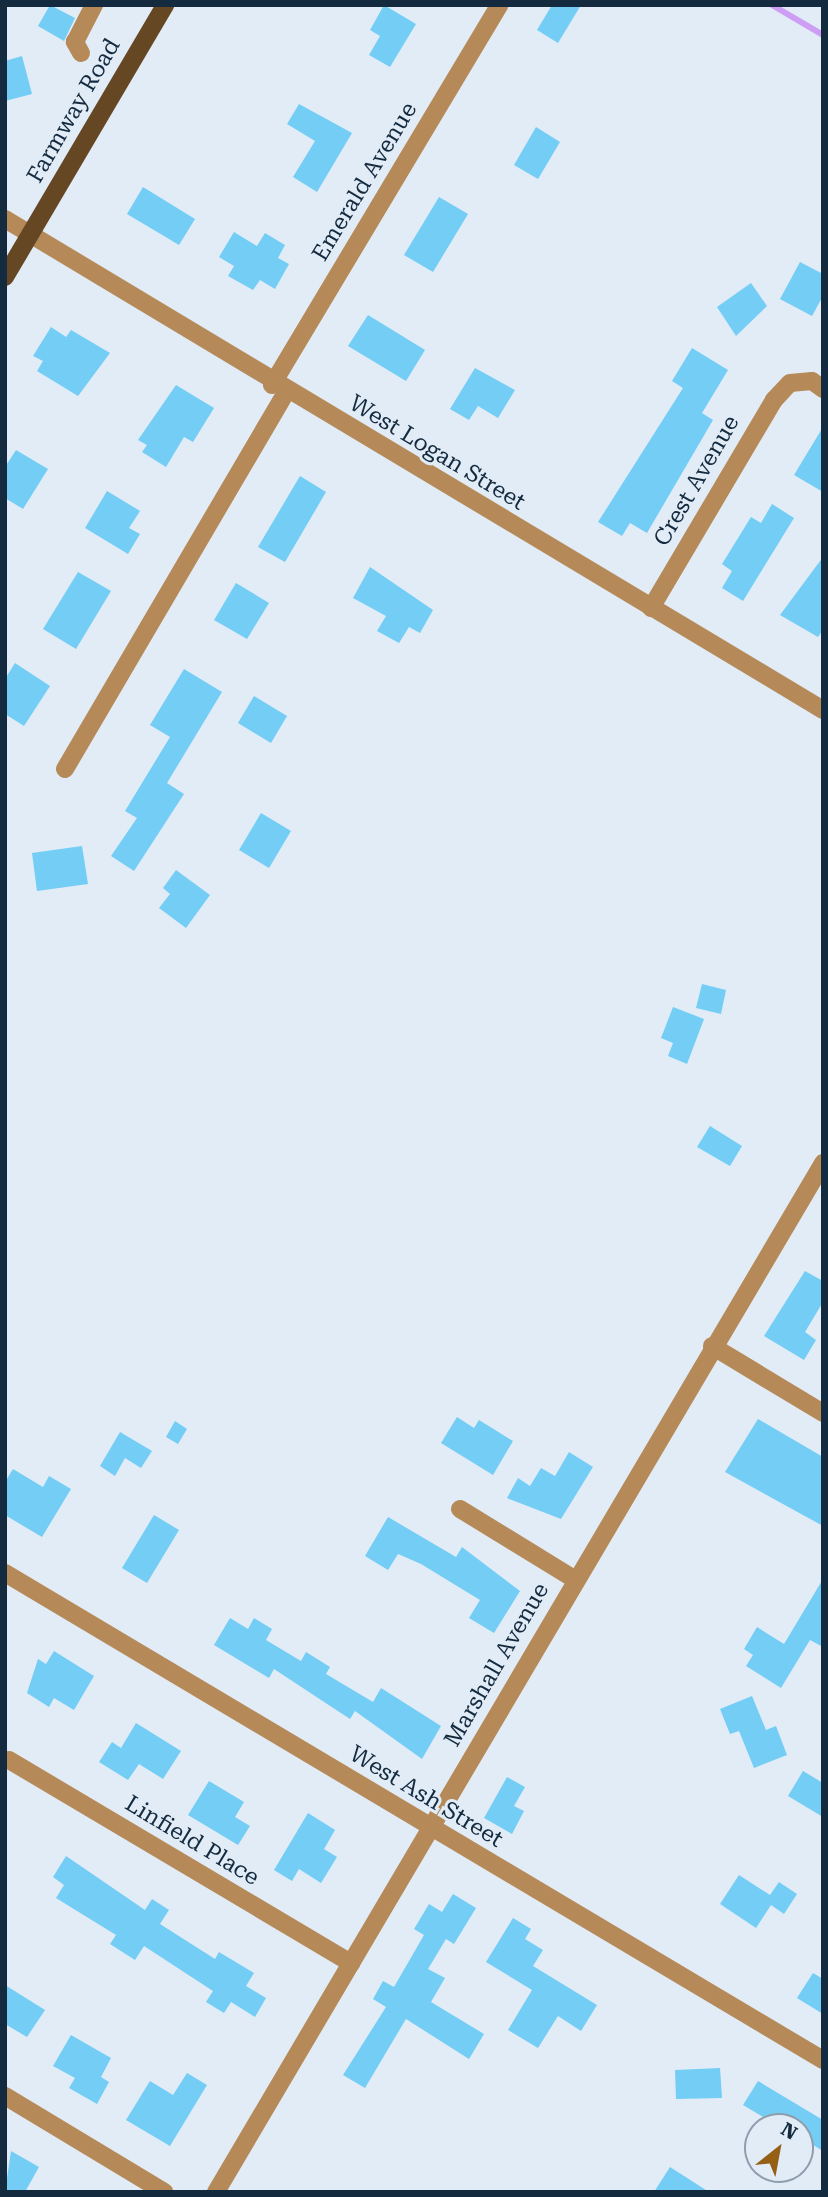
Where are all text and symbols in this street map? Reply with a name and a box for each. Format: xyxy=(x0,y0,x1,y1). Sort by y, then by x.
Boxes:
street label: Farmway Road xyxy=(22,34,126,188)
street label: Emerald Avenue xyxy=(307,98,423,266)
street label: West Logan Street xyxy=(344,390,530,516)
street label: Crest Avenue xyxy=(648,411,746,551)
street label: Marshall Avenue xyxy=(439,1578,555,1752)
street label: West Ash Street xyxy=(344,1740,508,1854)
street label: Linfield Place xyxy=(120,1790,264,1892)
north arrow xyxy=(744,2113,814,2183)
text: N xyxy=(777,2118,801,2145)

